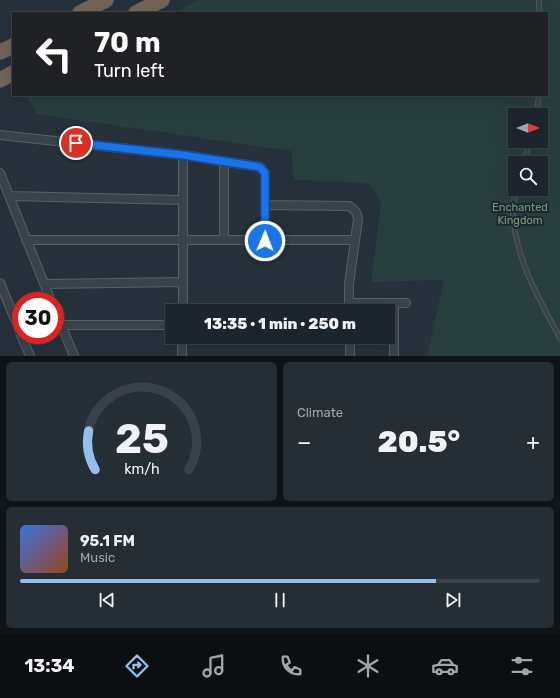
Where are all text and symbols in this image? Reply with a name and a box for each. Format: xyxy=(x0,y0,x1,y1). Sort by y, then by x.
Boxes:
text: 70 m xyxy=(94,26,161,59)
icon: left xyxy=(28,28,80,80)
text: Turn left xyxy=(94,60,164,82)
north arrow xyxy=(508,108,548,148)
map controls xyxy=(508,108,548,196)
pin xyxy=(59,126,93,160)
icon: arrive xyxy=(65,132,87,154)
button: search xyxy=(508,156,548,196)
park label: Enchanted Kingdom xyxy=(492,201,548,227)
position arrow xyxy=(244,220,286,262)
speed limit sign: 30 xyxy=(12,292,64,344)
text: 13:35 · 1 min · 250 m xyxy=(204,315,356,333)
text: Climate xyxy=(297,405,343,420)
text: 25 xyxy=(115,413,168,462)
text: 20.5° xyxy=(377,424,460,460)
text: − xyxy=(297,429,311,456)
text: + xyxy=(526,429,540,456)
text: km/h xyxy=(124,460,159,477)
text: 95.1 FM xyxy=(80,532,135,550)
text: Music xyxy=(80,550,115,565)
icon: previous xyxy=(96,589,118,611)
icon: pause xyxy=(269,589,291,611)
icon: next xyxy=(442,589,464,611)
icon: directions xyxy=(123,652,151,680)
icon: music xyxy=(200,652,228,680)
icon: phone xyxy=(277,652,305,680)
icon: climate xyxy=(354,652,382,680)
icon: car xyxy=(431,652,459,680)
icon: filters xyxy=(508,652,536,680)
text: 13:34 xyxy=(24,655,75,677)

